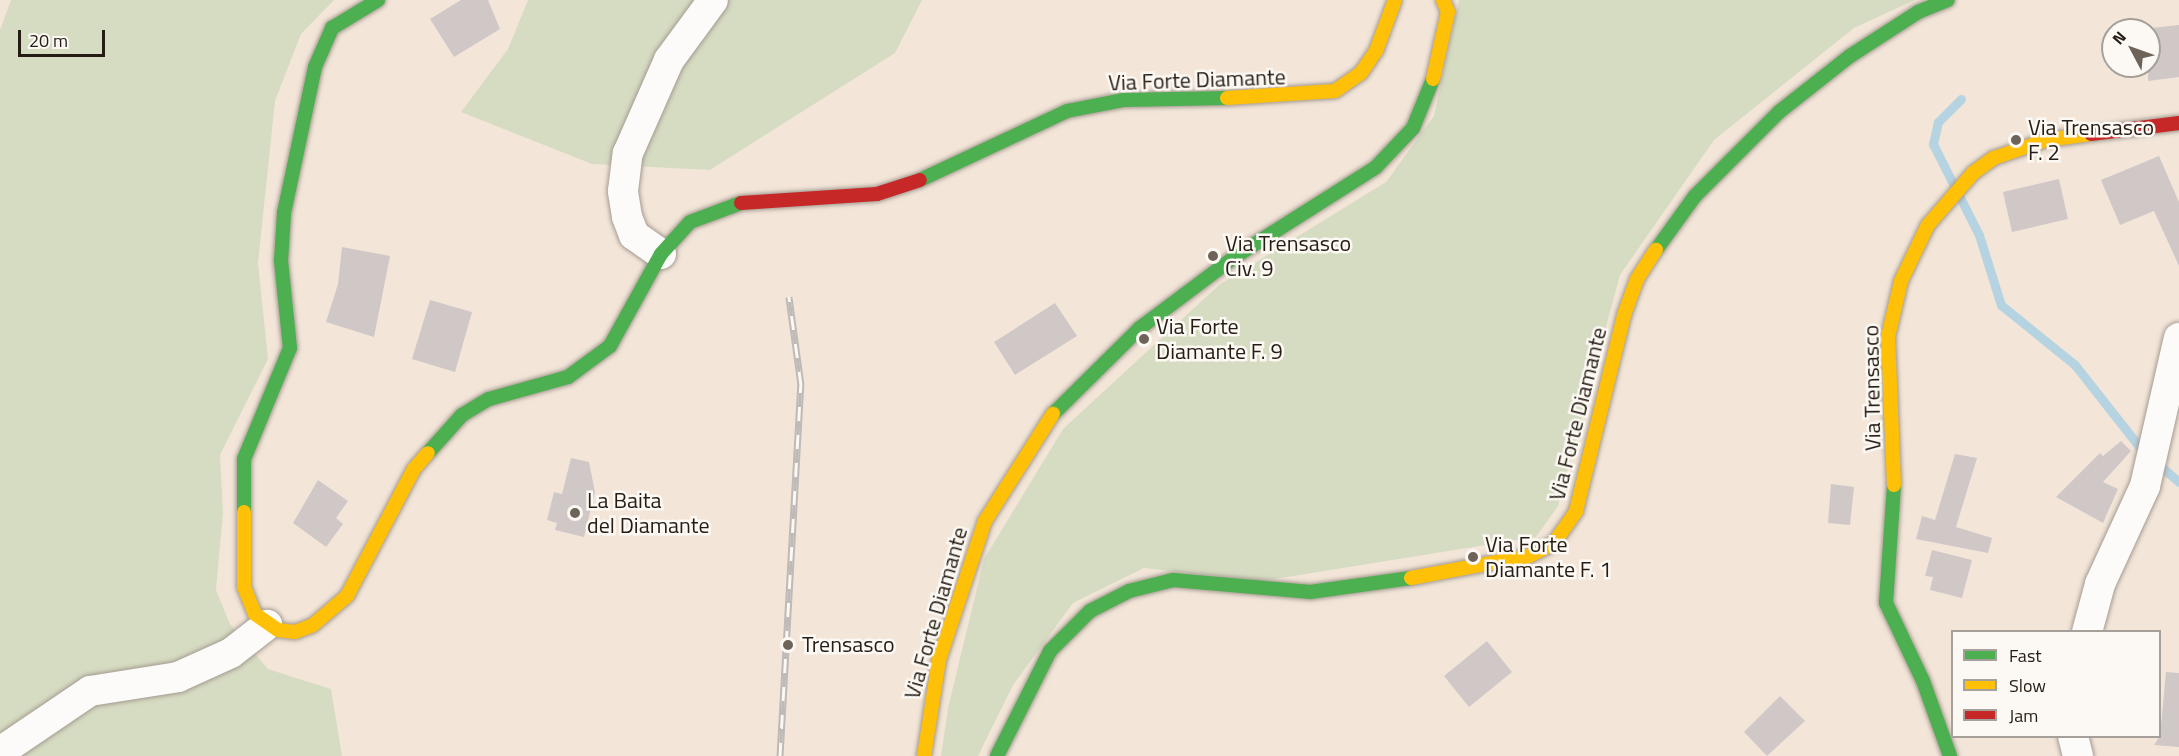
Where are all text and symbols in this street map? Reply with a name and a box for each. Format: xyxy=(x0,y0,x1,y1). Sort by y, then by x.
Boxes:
scale bar xyxy=(21,18,108,56)
north arrow xyxy=(2101,18,2161,78)
text: N xyxy=(2106,25,2132,50)
text: 20 m xyxy=(29,27,68,54)
street label: Via Forte Diamante xyxy=(1108,64,1286,96)
place label: Via Trensasco F. 2 xyxy=(2028,114,2154,166)
marker: Via Trensasco F. 2 xyxy=(2009,133,2023,147)
place label: Via Trensasco Civ. 9 xyxy=(1225,230,1351,282)
marker: Via Trensasco Civ. 9 xyxy=(1206,249,1220,263)
place label: Via Forte Diamante F. 9 xyxy=(1156,313,1283,364)
street label: Via Forte Diamante xyxy=(1544,325,1612,503)
street label: Via Trensasco xyxy=(1858,325,1886,451)
marker: Via Forte Diamante F. 9 xyxy=(1137,332,1151,346)
place label: La Baita del Diamante xyxy=(587,487,710,538)
marker: La Baita del Diamante xyxy=(568,506,582,520)
street label: Via Forte Diamante xyxy=(899,524,973,702)
place label: Via Forte Diamante F. 1 xyxy=(1485,531,1612,582)
marker: Via Forte Diamante F. 1 xyxy=(1466,550,1480,564)
legend xyxy=(1951,630,2161,738)
place label: Trensasco xyxy=(802,632,895,658)
marker: Trensasco xyxy=(779,636,797,654)
text: Fast xyxy=(2009,642,2042,669)
text: Slow xyxy=(2009,672,2046,699)
text: Jam xyxy=(2009,702,2038,729)

